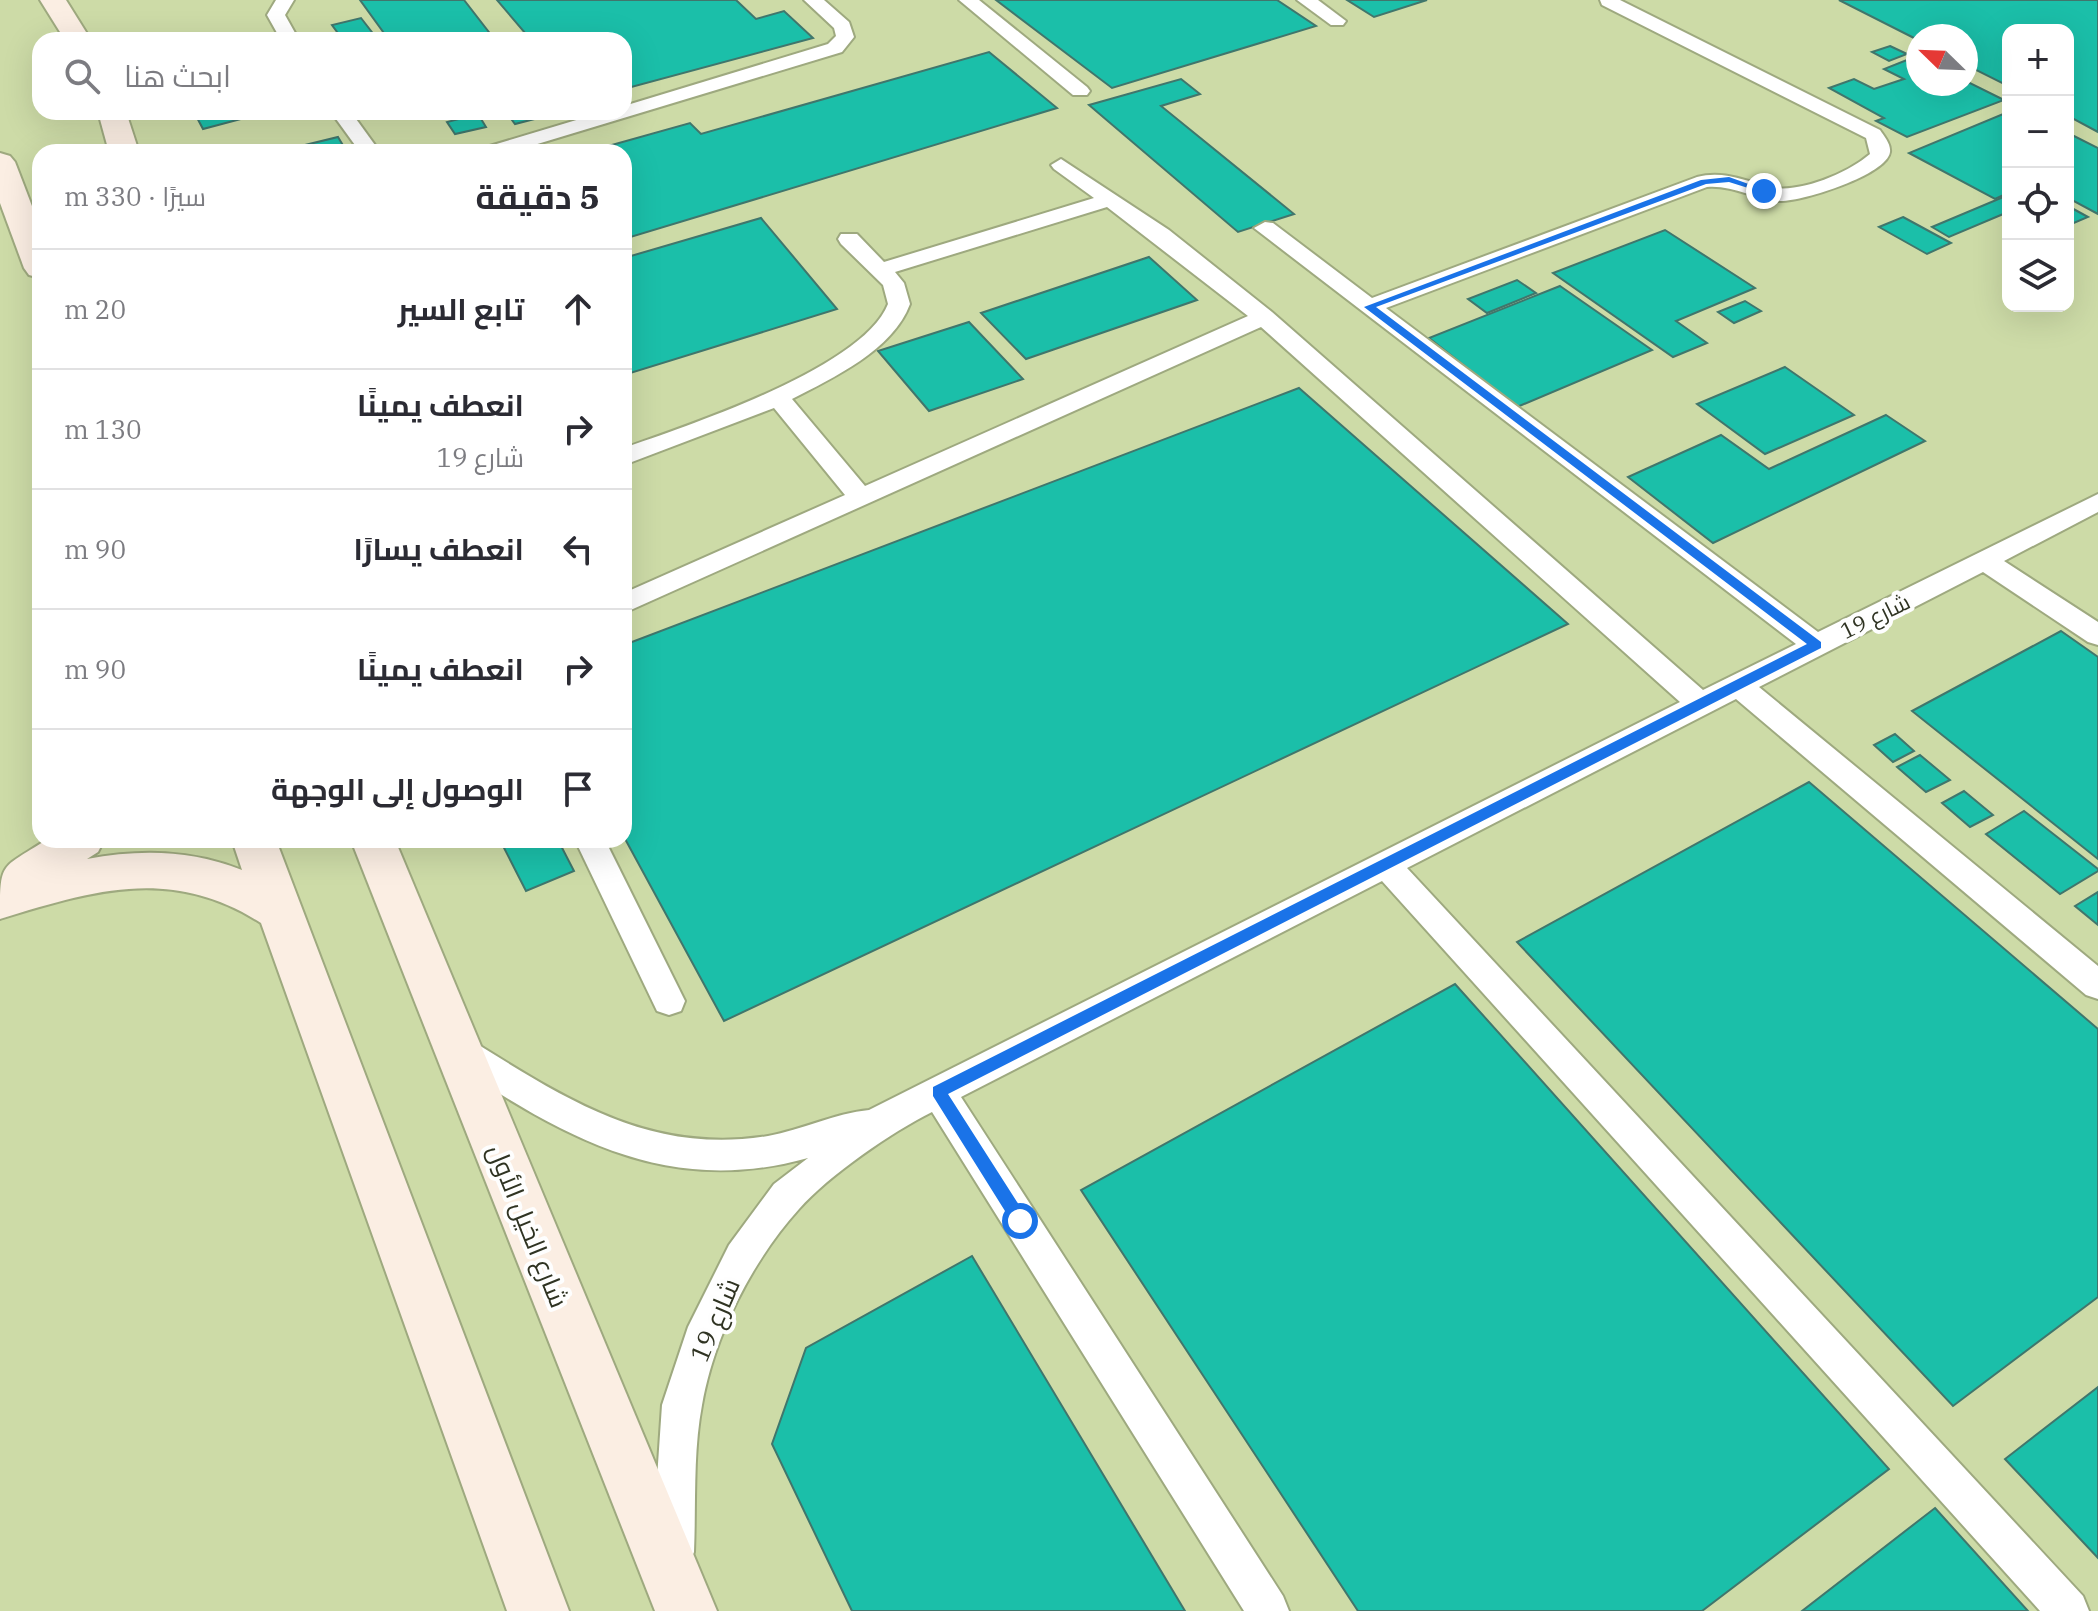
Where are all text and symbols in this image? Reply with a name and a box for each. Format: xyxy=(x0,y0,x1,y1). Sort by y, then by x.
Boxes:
north arrow xyxy=(1906,24,1978,96)
map controls xyxy=(2002,24,2074,312)
button: + xyxy=(2002,24,2074,96)
search box xyxy=(32,32,632,120)
icon: search xyxy=(60,54,104,98)
text: ابحث هنا xyxy=(124,56,231,95)
button: − xyxy=(2002,96,2074,168)
button: locate xyxy=(2002,168,2074,240)
route end xyxy=(1746,173,1782,209)
text: 5 دقيقة xyxy=(476,174,600,218)
text: سيرًا · 330 m xyxy=(64,179,206,213)
button: layers xyxy=(2002,240,2074,312)
icon: ahead xyxy=(556,287,600,331)
text: تابع السير xyxy=(398,289,524,328)
text: 20 m xyxy=(64,292,126,326)
text: انعطف يمينًا xyxy=(357,385,524,424)
icon: right xyxy=(556,407,600,451)
text: 130 m xyxy=(64,412,142,446)
text: شارع 19 xyxy=(436,440,524,474)
icon: left xyxy=(556,527,600,571)
text: انعطف يسارًا xyxy=(353,529,524,568)
text: 90 m xyxy=(64,532,126,566)
street label: شارع 19 xyxy=(1835,586,1915,646)
icon: right xyxy=(556,647,600,691)
text: انعطف يمينًا xyxy=(357,649,524,688)
text: 90 m xyxy=(64,652,126,686)
icon: arrive xyxy=(556,767,600,811)
text: الوصول إلى الوجهة xyxy=(271,769,524,808)
street label: شارع الخيل الأول xyxy=(480,1139,577,1313)
route start xyxy=(1002,1203,1038,1239)
street label: شارع 19 xyxy=(681,1273,748,1367)

